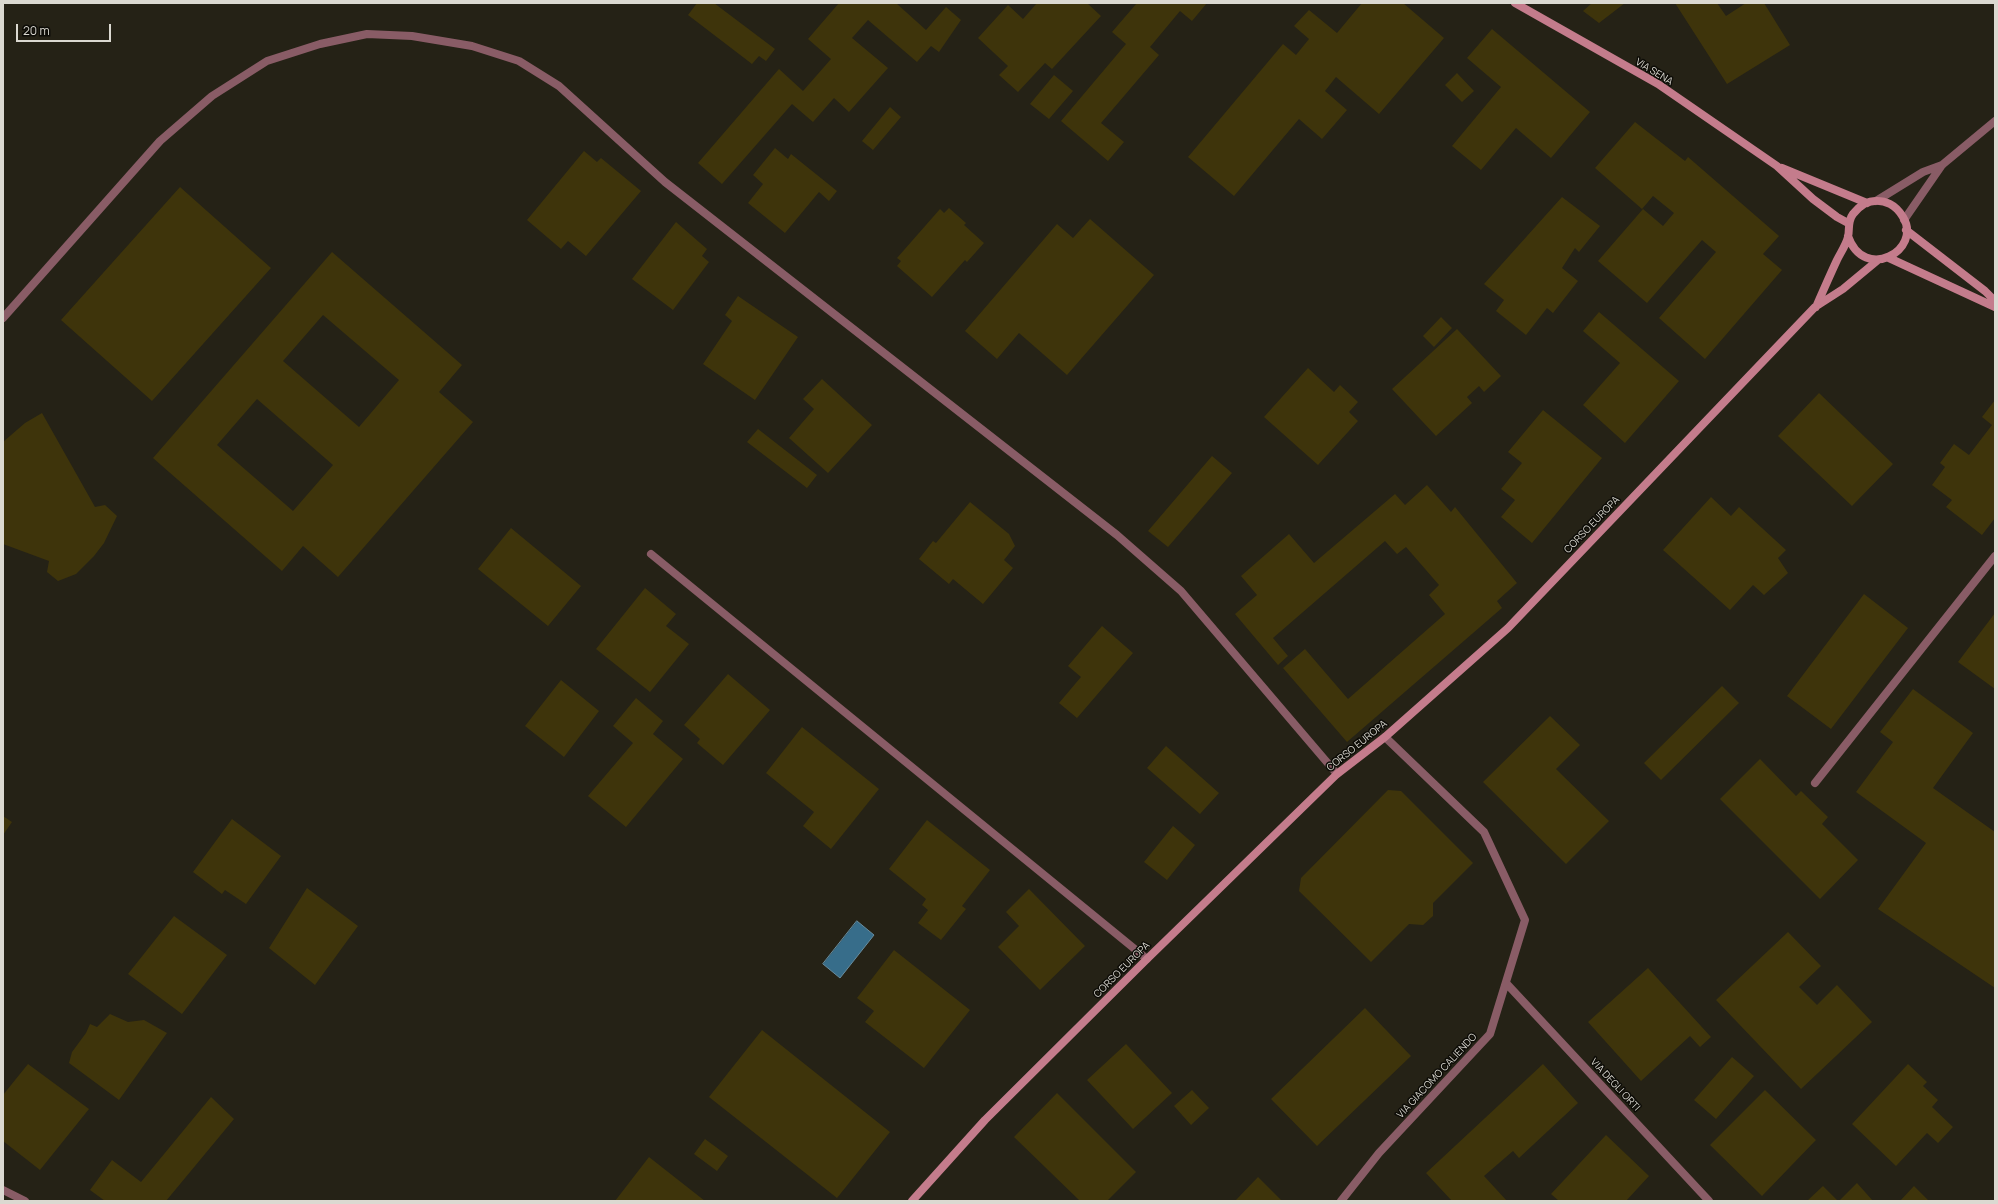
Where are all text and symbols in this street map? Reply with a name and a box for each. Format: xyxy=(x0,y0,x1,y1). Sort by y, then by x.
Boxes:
scale bar xyxy=(18,16,113,42)
text: 20 m xyxy=(23,22,50,39)
street label: VIA SENA xyxy=(1633,56,1675,88)
street label: CORSO EUROPA xyxy=(1562,494,1622,556)
street label: CORSO EUROPA xyxy=(1324,718,1390,774)
street label: CORSO EUROPA xyxy=(1092,940,1152,1000)
street label: VIA GIACOMO CALIENDO xyxy=(1395,1031,1479,1121)
street label: VIA DEGLI ORTI xyxy=(1588,1056,1642,1114)

